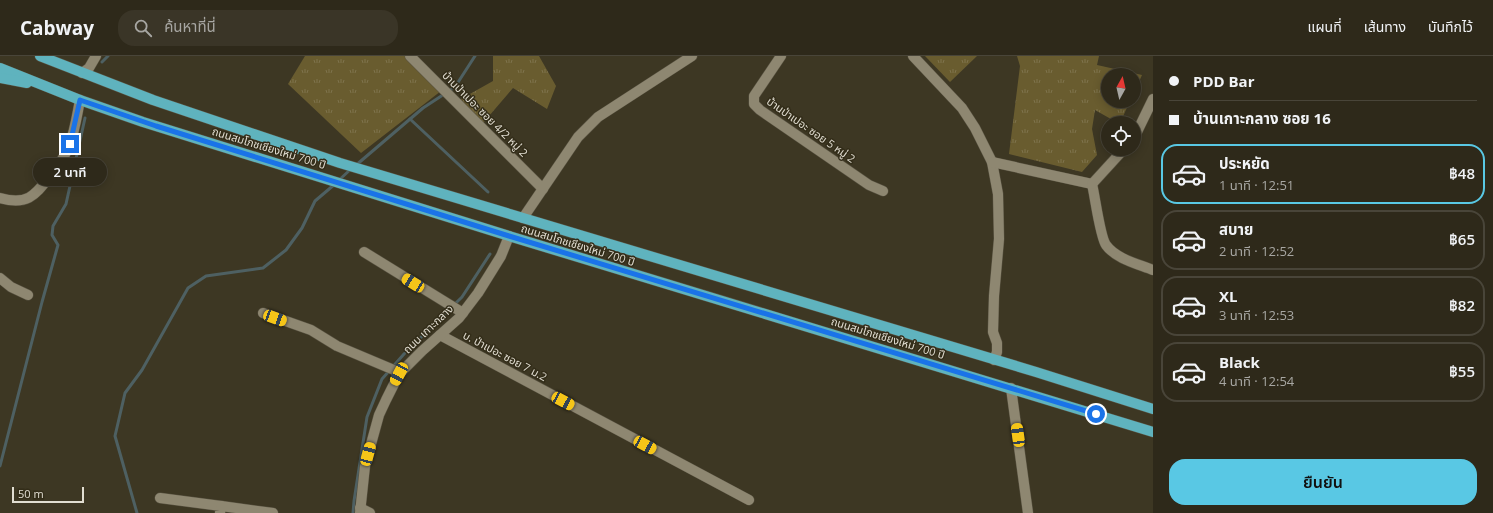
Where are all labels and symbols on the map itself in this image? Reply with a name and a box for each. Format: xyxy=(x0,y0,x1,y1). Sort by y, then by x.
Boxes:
street label: บ้านป่าเปอะ ซอย 4/2 หมู่ 2 xyxy=(439,68,531,160)
north arrow xyxy=(1101,68,1141,108)
street label: บ้านป่าเปอะ ซอย 5 หมู่ 2 xyxy=(764,93,859,166)
street label: ถนนสมโภชเชียงใหม่ 700 ปี xyxy=(210,123,328,172)
route end xyxy=(61,135,79,153)
callout: 2 นาที xyxy=(33,158,107,186)
street label: ถนนสมโภชเชียงใหม่ 700 ปี xyxy=(519,220,637,269)
car xyxy=(400,272,426,294)
street label: ถนน เกาะกลาง xyxy=(399,301,456,356)
car xyxy=(262,308,288,328)
street label: ถนนสมโภชเชียงใหม่ 700 ปี xyxy=(829,313,947,362)
street label: บ. ป่าเปอะ ซอย 7 ม.2 xyxy=(461,327,550,384)
car xyxy=(388,361,410,387)
car xyxy=(550,390,576,412)
route start xyxy=(1087,405,1105,423)
car xyxy=(1010,422,1026,448)
car xyxy=(632,434,658,456)
car xyxy=(359,441,377,467)
scale bar xyxy=(12,485,84,504)

